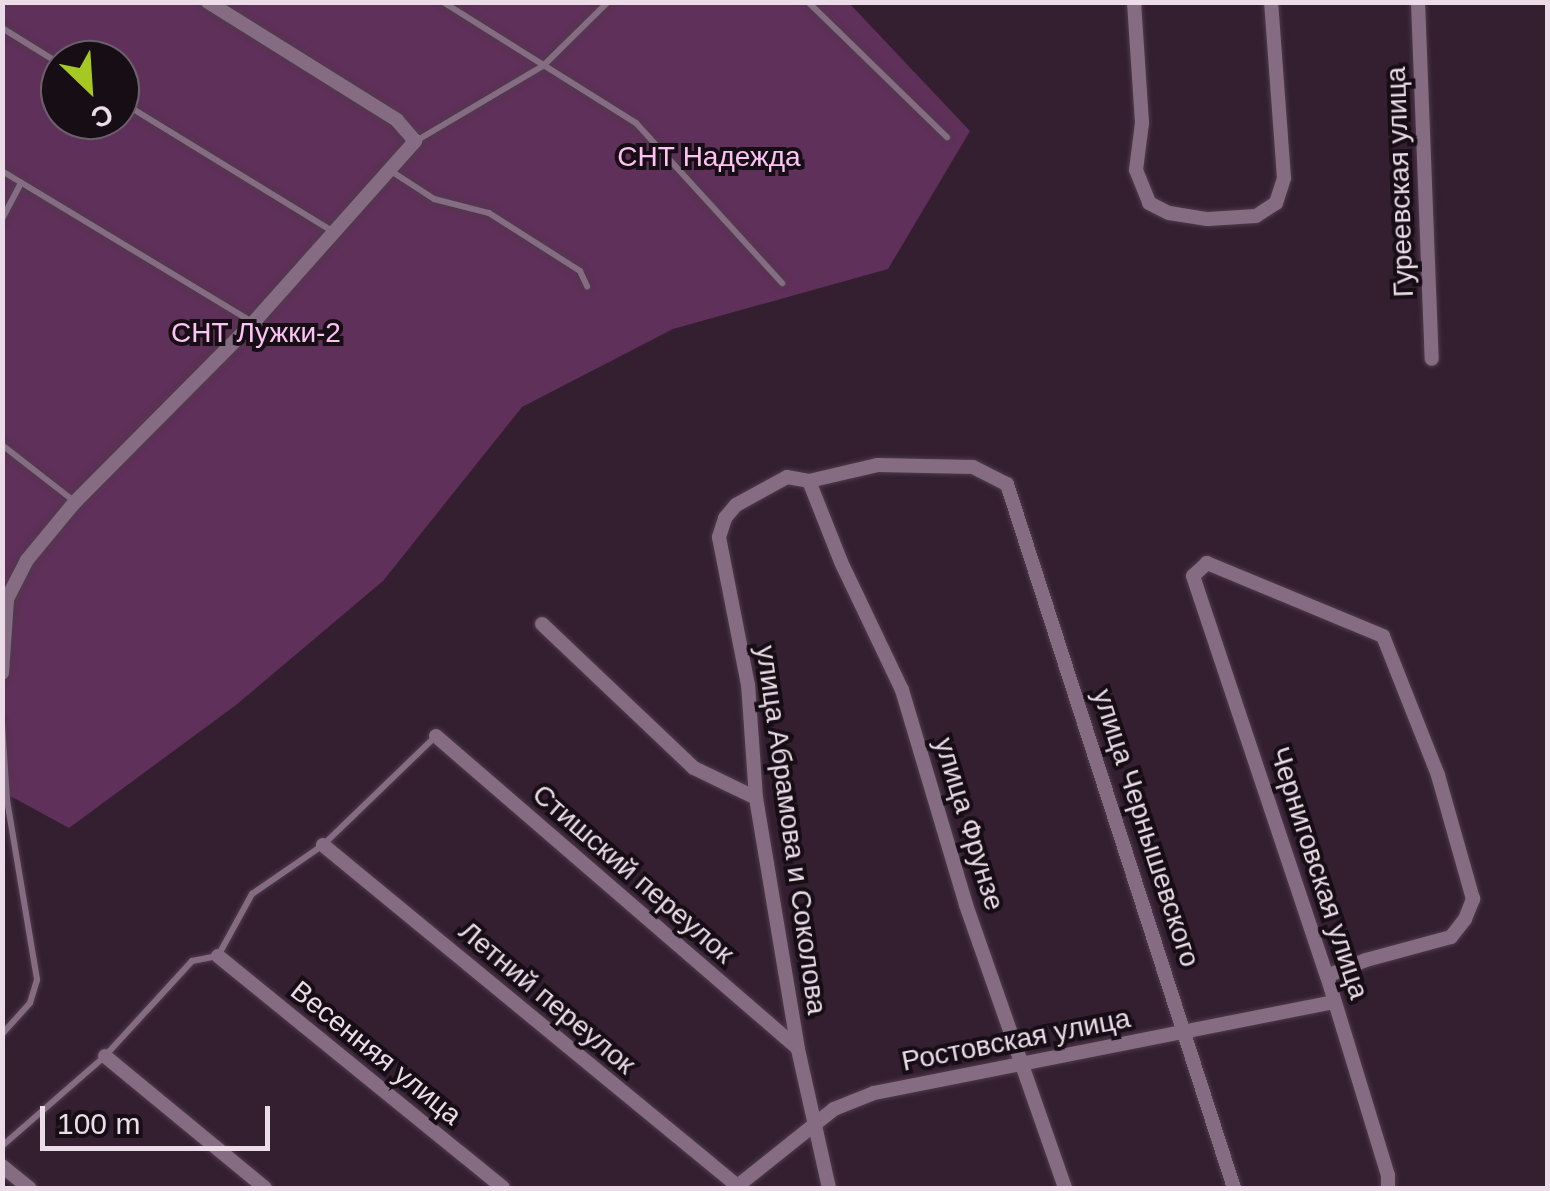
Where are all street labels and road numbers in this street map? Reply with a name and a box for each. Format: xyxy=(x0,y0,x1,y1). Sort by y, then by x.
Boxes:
street label: Гуреевская улица xyxy=(1379,66,1421,298)
street label: улица Абрамова и Соколова xyxy=(748,643,834,1017)
street label: улица Чернышевского xyxy=(1085,685,1207,971)
street label: улица Фрунзе xyxy=(927,734,1011,914)
street label: Черниговская улица xyxy=(1262,743,1376,1003)
street label: Стишский переулок xyxy=(525,777,741,971)
street label: Летний переулок xyxy=(452,914,642,1082)
street label: Весенняя улица xyxy=(284,974,468,1132)
street label: Ростовская улица xyxy=(899,1001,1133,1079)

